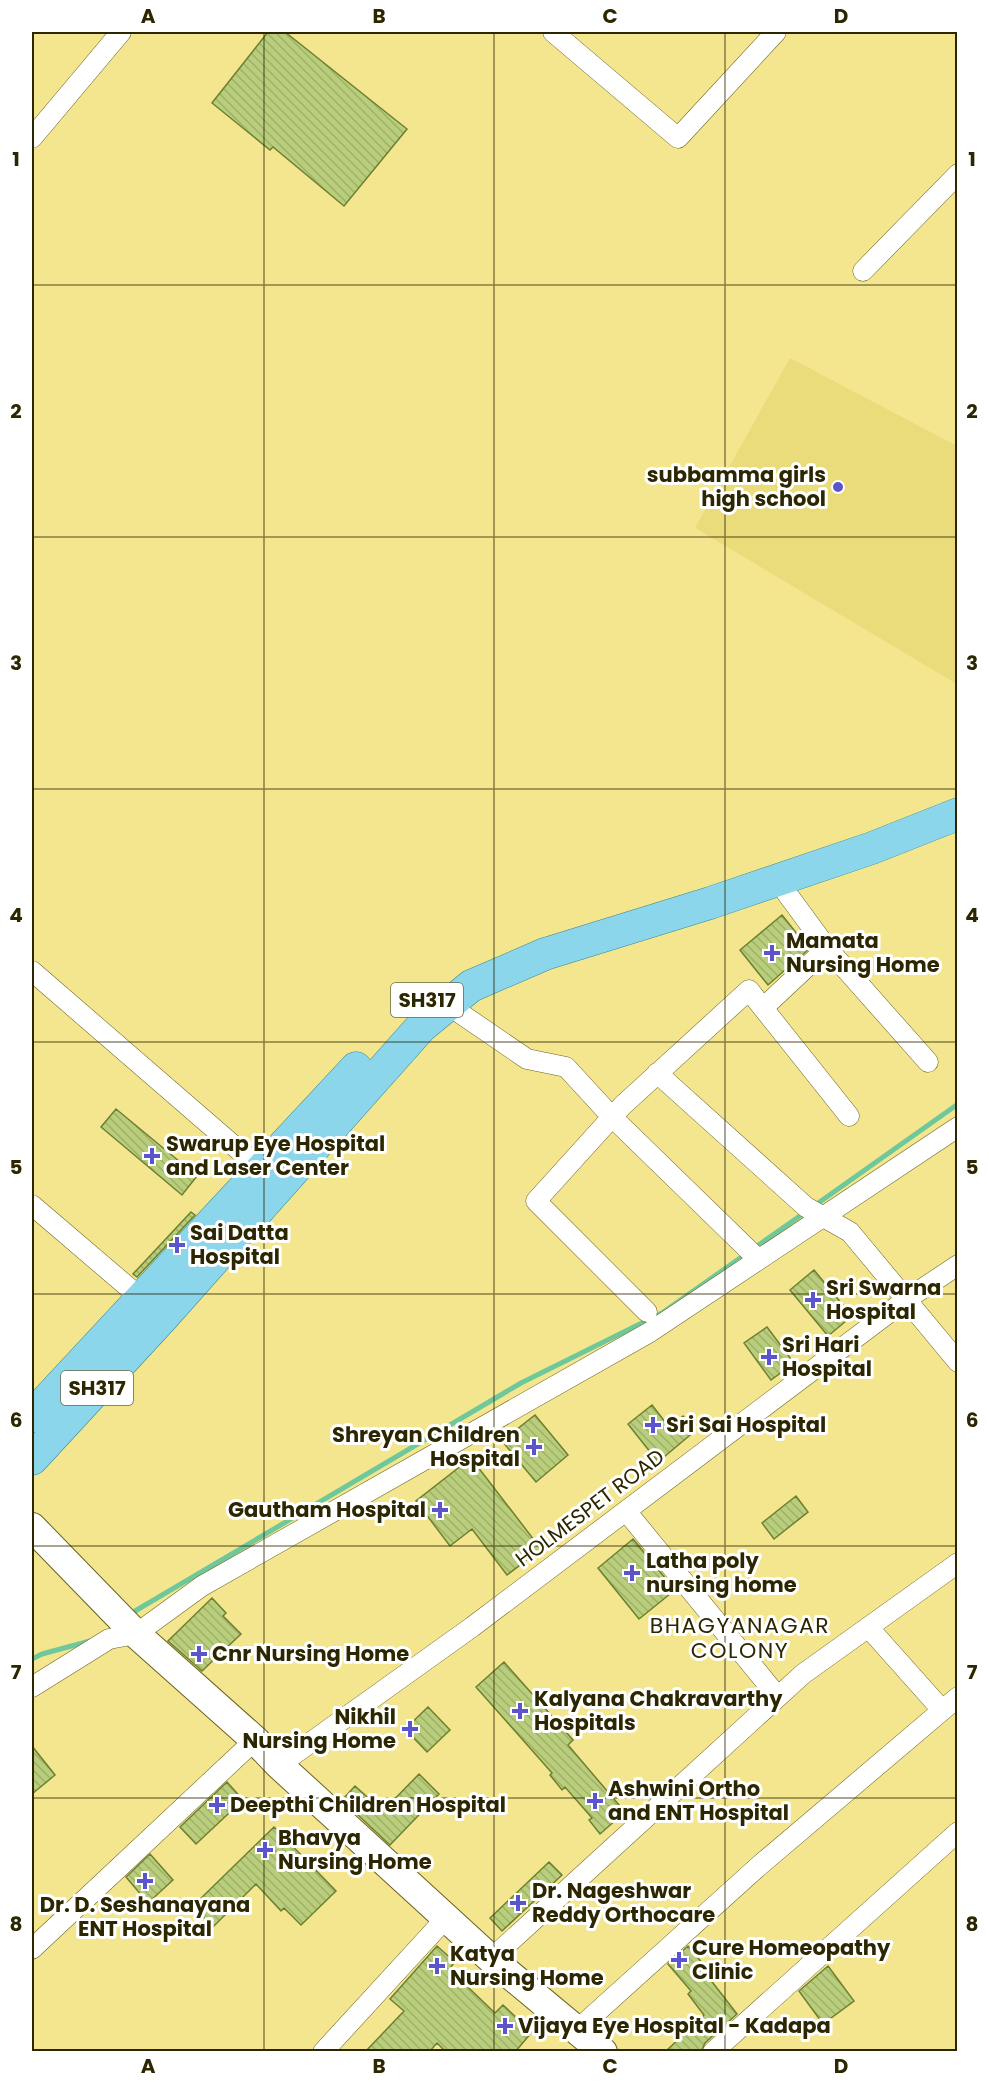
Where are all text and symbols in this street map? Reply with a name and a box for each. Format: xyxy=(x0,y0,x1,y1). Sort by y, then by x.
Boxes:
text: A xyxy=(141,2,156,30)
text: B xyxy=(372,2,386,30)
text: C xyxy=(602,2,618,30)
text: D xyxy=(834,2,848,30)
text: 1 xyxy=(12,145,20,173)
text: 1 xyxy=(968,145,976,173)
text: 2 xyxy=(10,397,22,425)
text: 2 xyxy=(966,397,978,425)
place label: subbamma girls high school xyxy=(647,460,826,513)
marker: subbamma girls high school xyxy=(831,480,845,494)
text: 3 xyxy=(10,649,22,677)
text: 3 xyxy=(966,649,978,677)
text: 4 xyxy=(9,901,23,929)
text: 4 xyxy=(965,901,979,929)
place label: Mamata Nursing Home xyxy=(786,926,940,979)
marker: Mamata Nursing Home xyxy=(763,944,781,962)
road number: SH317 xyxy=(391,983,463,1017)
place label: Swarup Eye Hospital and Laser Center xyxy=(166,1129,385,1182)
marker: Swarup Eye Hospital and Laser Center xyxy=(143,1147,161,1165)
text: 5 xyxy=(10,1153,23,1181)
text: 5 xyxy=(966,1153,979,1181)
place label: Sai Datta Hospital xyxy=(190,1218,289,1271)
marker: Sai Datta Hospital xyxy=(168,1236,186,1254)
place label: Sri Swarna Hospital xyxy=(826,1273,941,1326)
marker: Sri Swarna Hospital xyxy=(804,1291,822,1309)
place label: Sri Hari Hospital xyxy=(782,1330,872,1383)
marker: Sri Hari Hospital xyxy=(760,1348,778,1366)
road number: SH317 xyxy=(61,1371,133,1405)
text: 6 xyxy=(10,1406,22,1434)
text: 6 xyxy=(966,1406,978,1434)
place label: Sri Sai Hospital xyxy=(666,1410,826,1439)
marker: Sri Sai Hospital xyxy=(644,1416,662,1434)
place label: Shreyan Children Hospital xyxy=(332,1420,520,1473)
marker: Shreyan Children Hospital xyxy=(525,1438,543,1456)
street label: HOLMESPET ROAD xyxy=(509,1442,670,1573)
place label: Gautham Hospital xyxy=(228,1495,426,1524)
marker: Gautham Hospital xyxy=(431,1501,449,1519)
place label: Latha poly nursing home xyxy=(646,1546,797,1599)
marker: Latha poly nursing home xyxy=(623,1564,641,1582)
district label: BHAGYANAGAR COLONY xyxy=(650,1610,830,1666)
place label: Cnr Nursing Home xyxy=(212,1639,409,1668)
marker: Cnr Nursing Home xyxy=(190,1645,208,1663)
text: 7 xyxy=(11,1658,22,1686)
text: 7 xyxy=(967,1658,978,1686)
place label: Kalyana Chakravarthy Hospitals xyxy=(534,1684,783,1737)
place label: Nikhil Nursing Home xyxy=(242,1702,396,1755)
marker: Kalyana Chakravarthy Hospitals xyxy=(511,1702,529,1720)
marker: Nikhil Nursing Home xyxy=(401,1720,419,1738)
place label: Ashwini Ortho and ENT Hospital xyxy=(608,1774,789,1827)
place label: Deepthi Children Hospital xyxy=(230,1790,506,1819)
marker: Ashwini Ortho and ENT Hospital xyxy=(586,1792,604,1810)
marker: Deepthi Children Hospital xyxy=(208,1796,226,1814)
place label: Bhavya Nursing Home xyxy=(278,1823,432,1876)
marker: Bhavya Nursing Home xyxy=(256,1841,274,1859)
marker: Dr. D. Seshanayana ENT Hospital xyxy=(136,1872,154,1890)
place label: Dr. Nageshwar Reddy Orthocare xyxy=(532,1876,715,1929)
place label: Dr. D. Seshanayana ENT Hospital xyxy=(40,1890,250,1943)
marker: Dr. Nageshwar Reddy Orthocare xyxy=(509,1894,527,1912)
text: 8 xyxy=(10,1910,22,1938)
text: 8 xyxy=(966,1910,978,1938)
place label: Cure Homeopathy Clinic xyxy=(692,1933,891,1986)
place label: Katya Nursing Home xyxy=(450,1939,604,1992)
marker: Cure Homeopathy Clinic xyxy=(670,1951,688,1969)
marker: Katya Nursing Home xyxy=(428,1957,446,1975)
place label: Vijaya Eye Hospital - Kadapa xyxy=(518,2011,831,2040)
marker: Vijaya Eye Hospital - Kadapa xyxy=(496,2017,514,2035)
text: A xyxy=(141,2052,156,2080)
text: B xyxy=(372,2052,386,2080)
text: C xyxy=(602,2052,618,2080)
text: D xyxy=(834,2052,848,2080)

